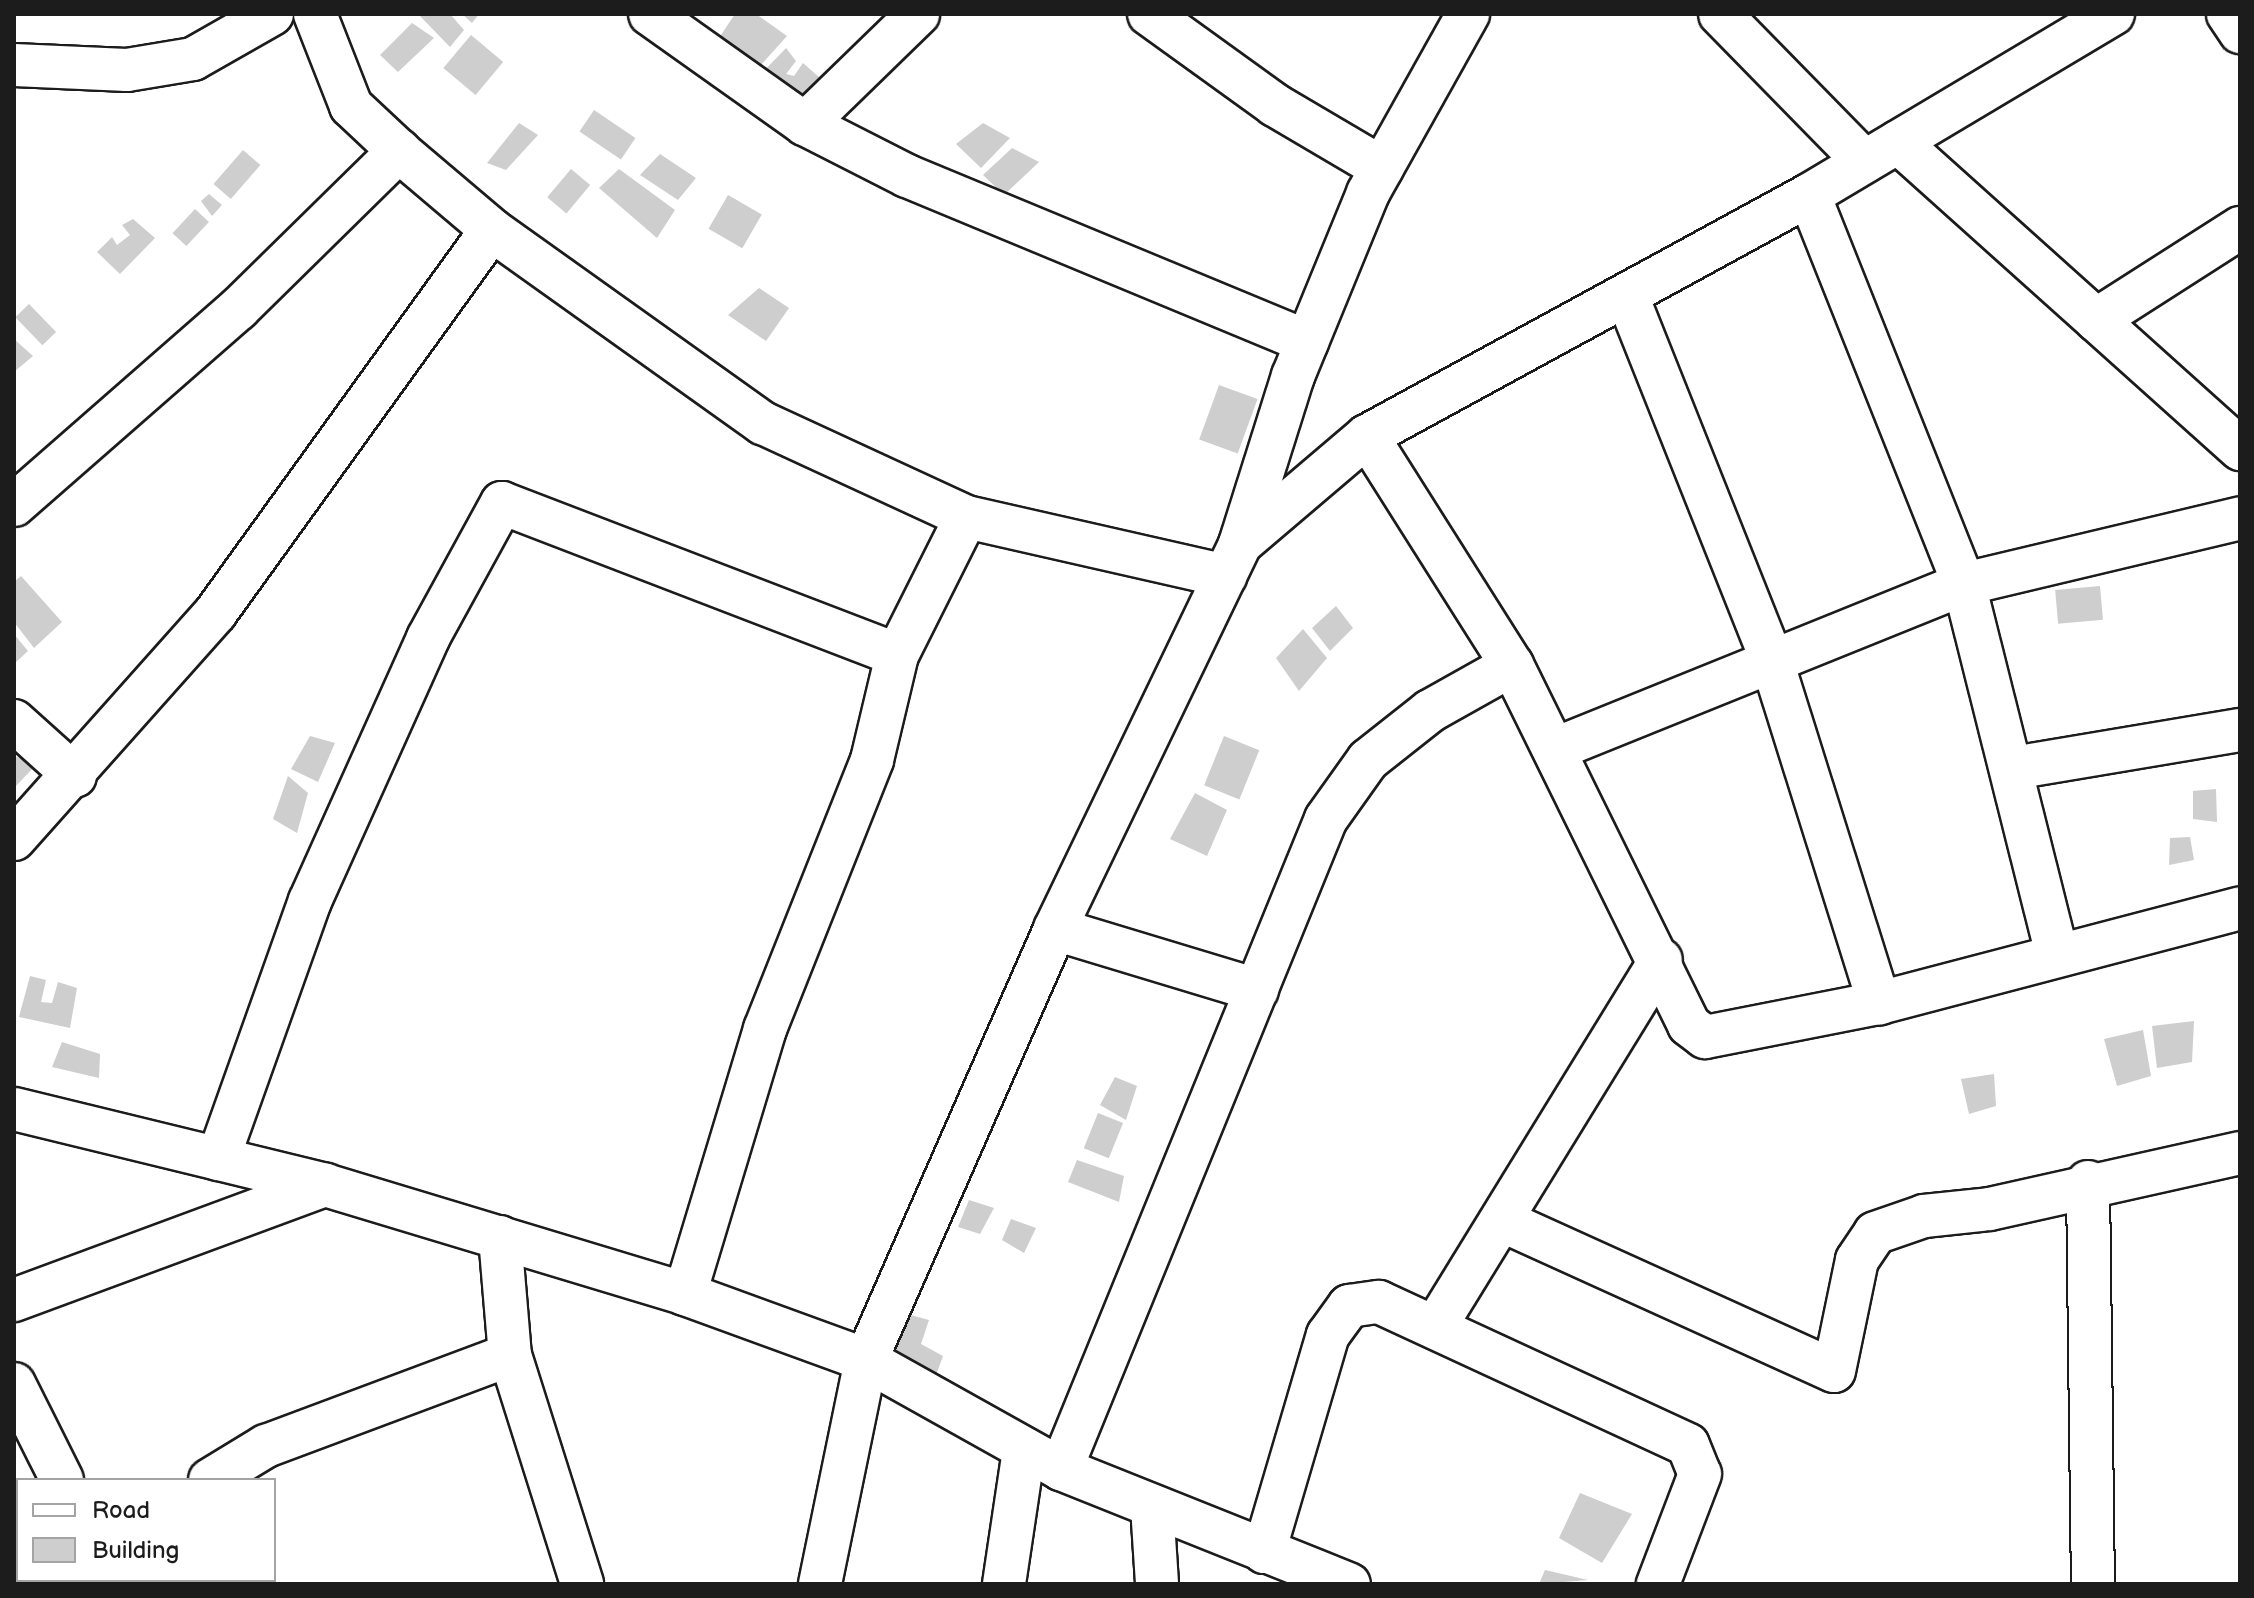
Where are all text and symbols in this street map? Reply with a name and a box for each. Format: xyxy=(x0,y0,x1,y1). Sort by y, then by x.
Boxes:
legend xyxy=(16,1478,276,1582)
text: Road xyxy=(92,1496,150,1525)
text: Building xyxy=(92,1536,179,1565)

